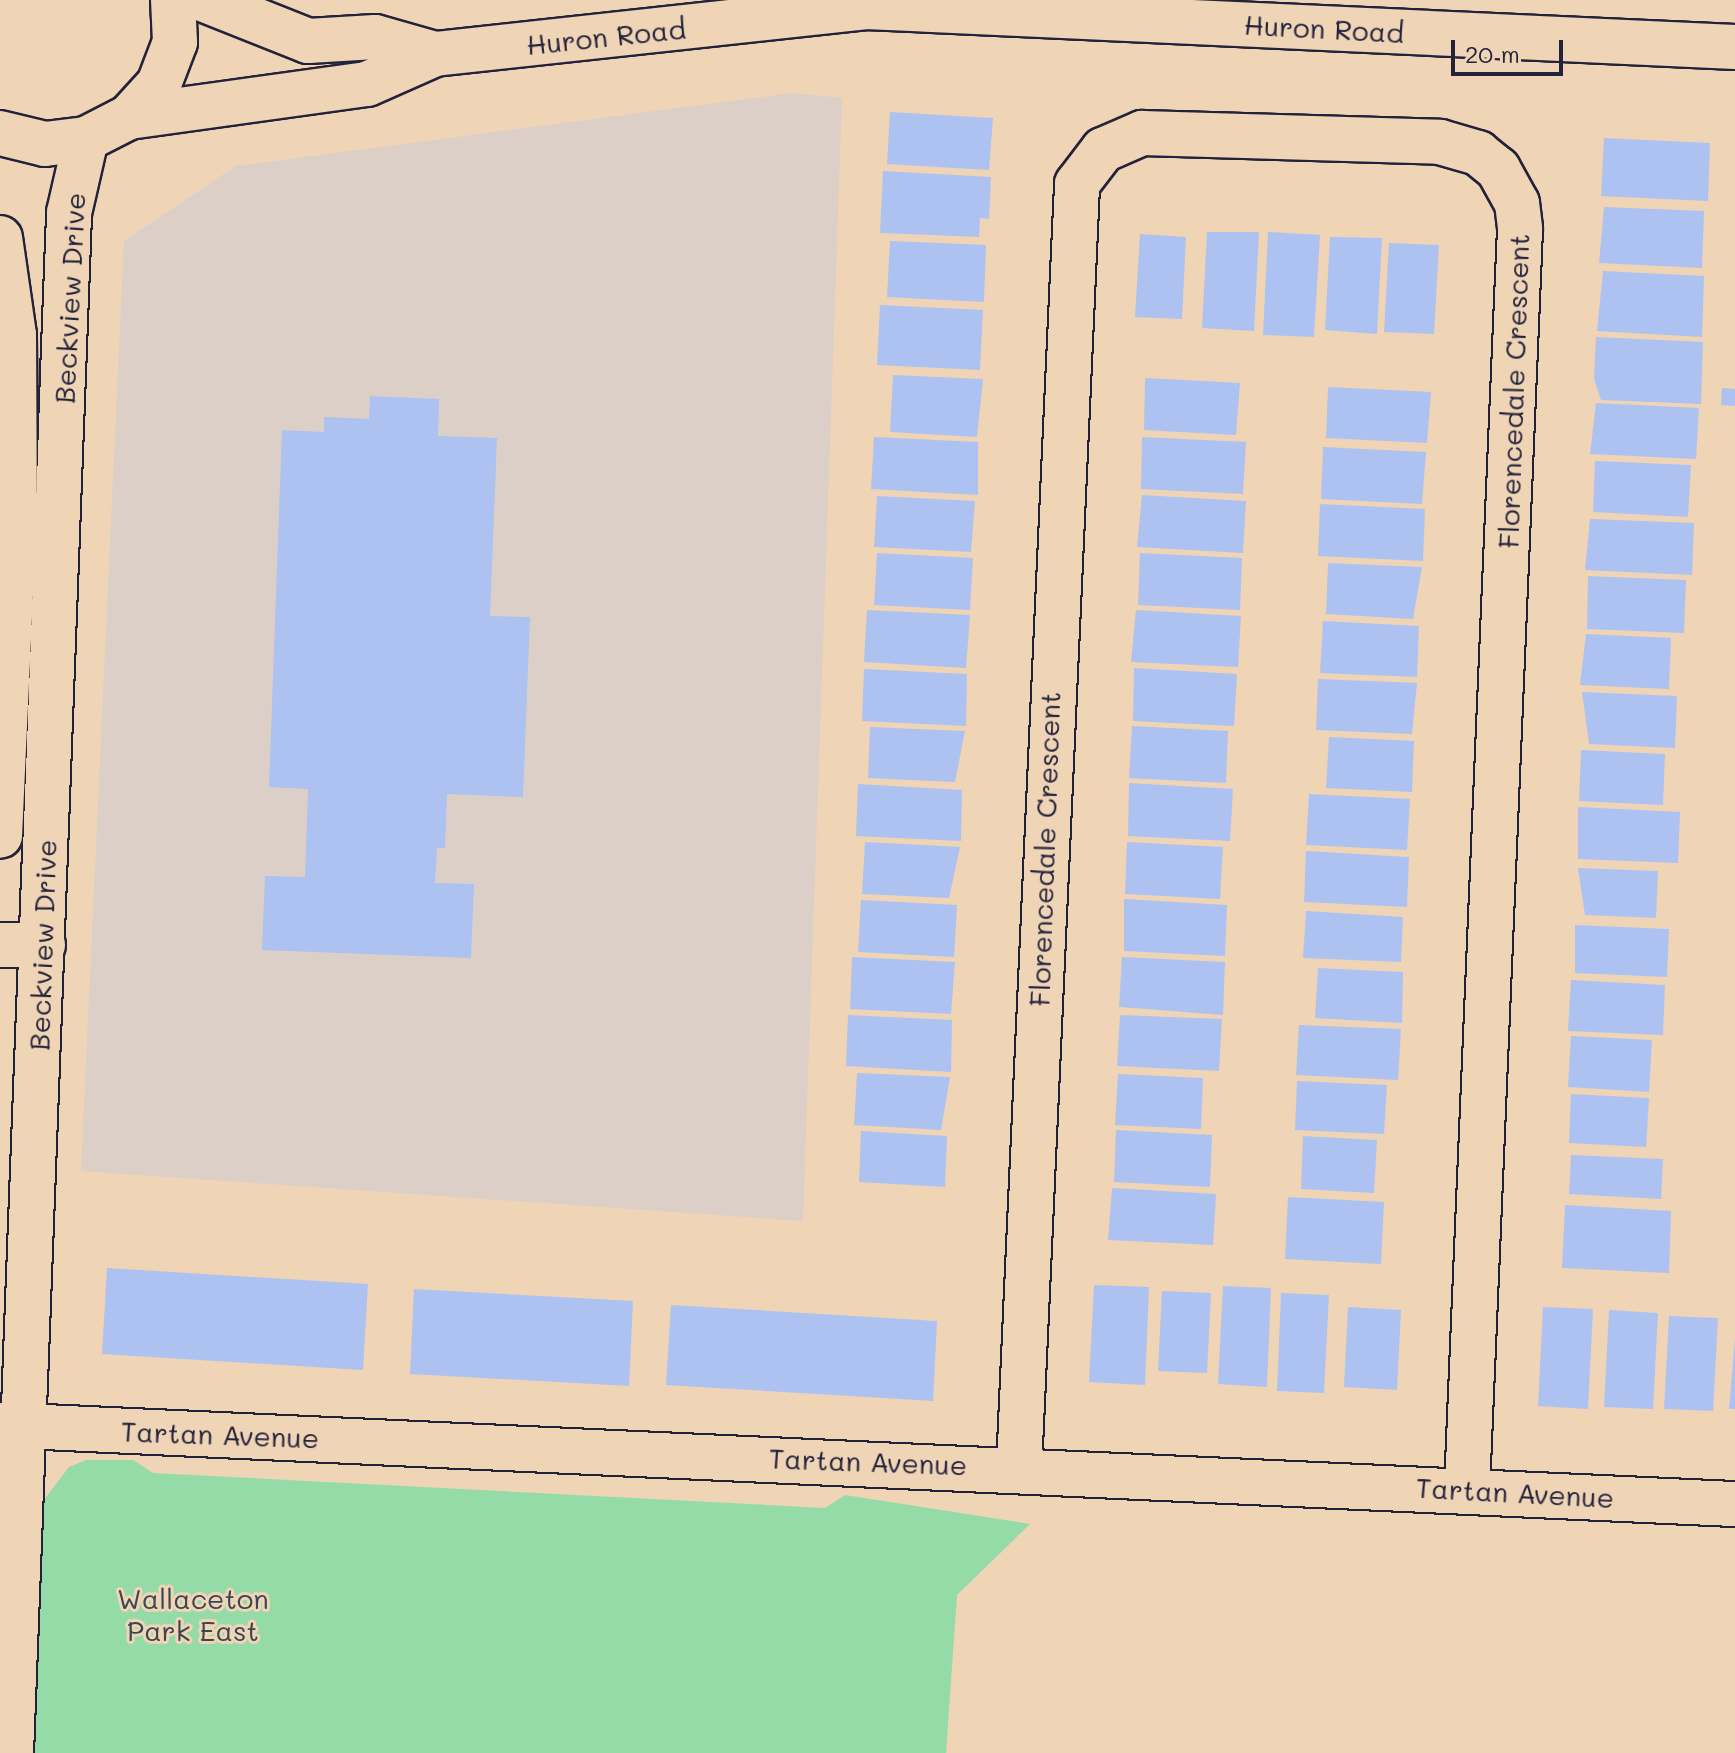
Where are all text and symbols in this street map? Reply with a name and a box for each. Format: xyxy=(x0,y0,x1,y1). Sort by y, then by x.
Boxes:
street label: Huron Road xyxy=(1243,7,1405,49)
street label: Huron Road xyxy=(525,11,687,61)
scale bar xyxy=(1455,24,1567,74)
text: 20 m xyxy=(1465,38,1520,69)
street label: Beckview Drive xyxy=(47,192,91,404)
street label: Florencedale Crescent xyxy=(1491,233,1535,549)
street label: Florencedale Crescent xyxy=(1022,691,1066,1007)
street label: Beckview Drive xyxy=(22,839,62,1051)
street label: Tartan Avenue xyxy=(120,1414,320,1454)
street label: Tartan Avenue xyxy=(768,1441,968,1481)
street label: Tartan Avenue xyxy=(1415,1470,1615,1514)
park label: Wallaceton Park East xyxy=(117,1581,269,1647)

